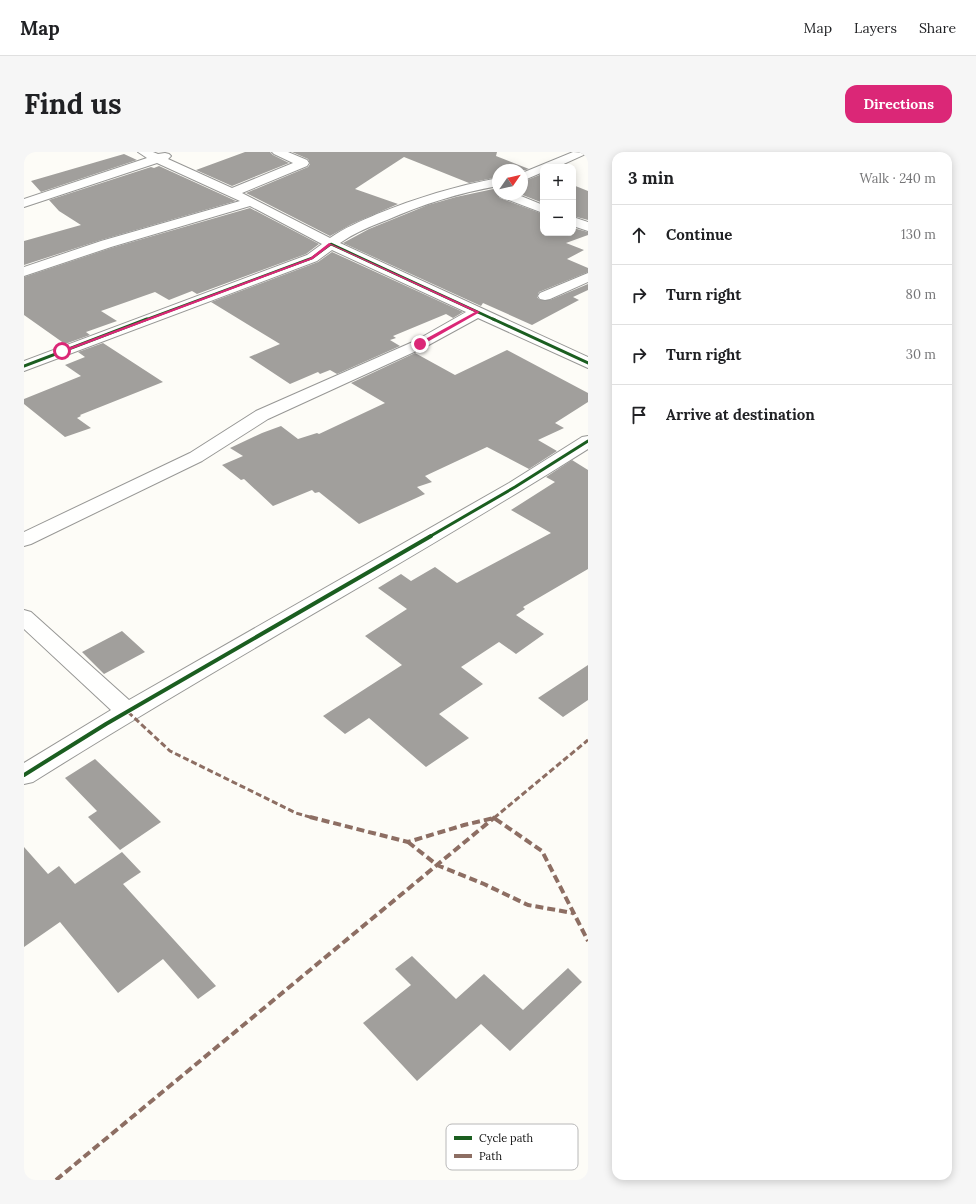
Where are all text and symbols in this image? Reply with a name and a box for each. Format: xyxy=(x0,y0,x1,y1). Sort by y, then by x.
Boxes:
text: Map xyxy=(20,16,60,40)
text: Map xyxy=(804,19,832,37)
text: Layers xyxy=(854,19,897,37)
text: Share xyxy=(919,19,956,37)
button: Directions xyxy=(845,85,952,123)
text: Find us xyxy=(24,86,122,122)
north arrow xyxy=(492,164,528,200)
map controls xyxy=(540,164,576,236)
button: + xyxy=(540,164,576,200)
text: 3 min xyxy=(628,167,674,189)
text: Walk · 240 m xyxy=(859,170,936,187)
button: − xyxy=(540,200,576,236)
icon: ahead xyxy=(628,224,650,246)
text: Continue xyxy=(666,225,732,244)
text: 130 m xyxy=(901,226,936,243)
icon: right xyxy=(628,284,650,306)
text: Turn right xyxy=(666,285,742,304)
text: 80 m xyxy=(906,286,936,303)
route end xyxy=(411,335,429,353)
route start xyxy=(53,342,71,360)
icon: right xyxy=(628,344,650,366)
text: Turn right xyxy=(666,345,742,364)
text: 30 m xyxy=(906,346,936,363)
icon: arrive xyxy=(628,404,650,426)
text: Arrive at destination xyxy=(666,405,815,424)
legend xyxy=(446,1124,578,1170)
text: Cycle path xyxy=(479,1131,534,1145)
text: Path xyxy=(479,1149,502,1163)

